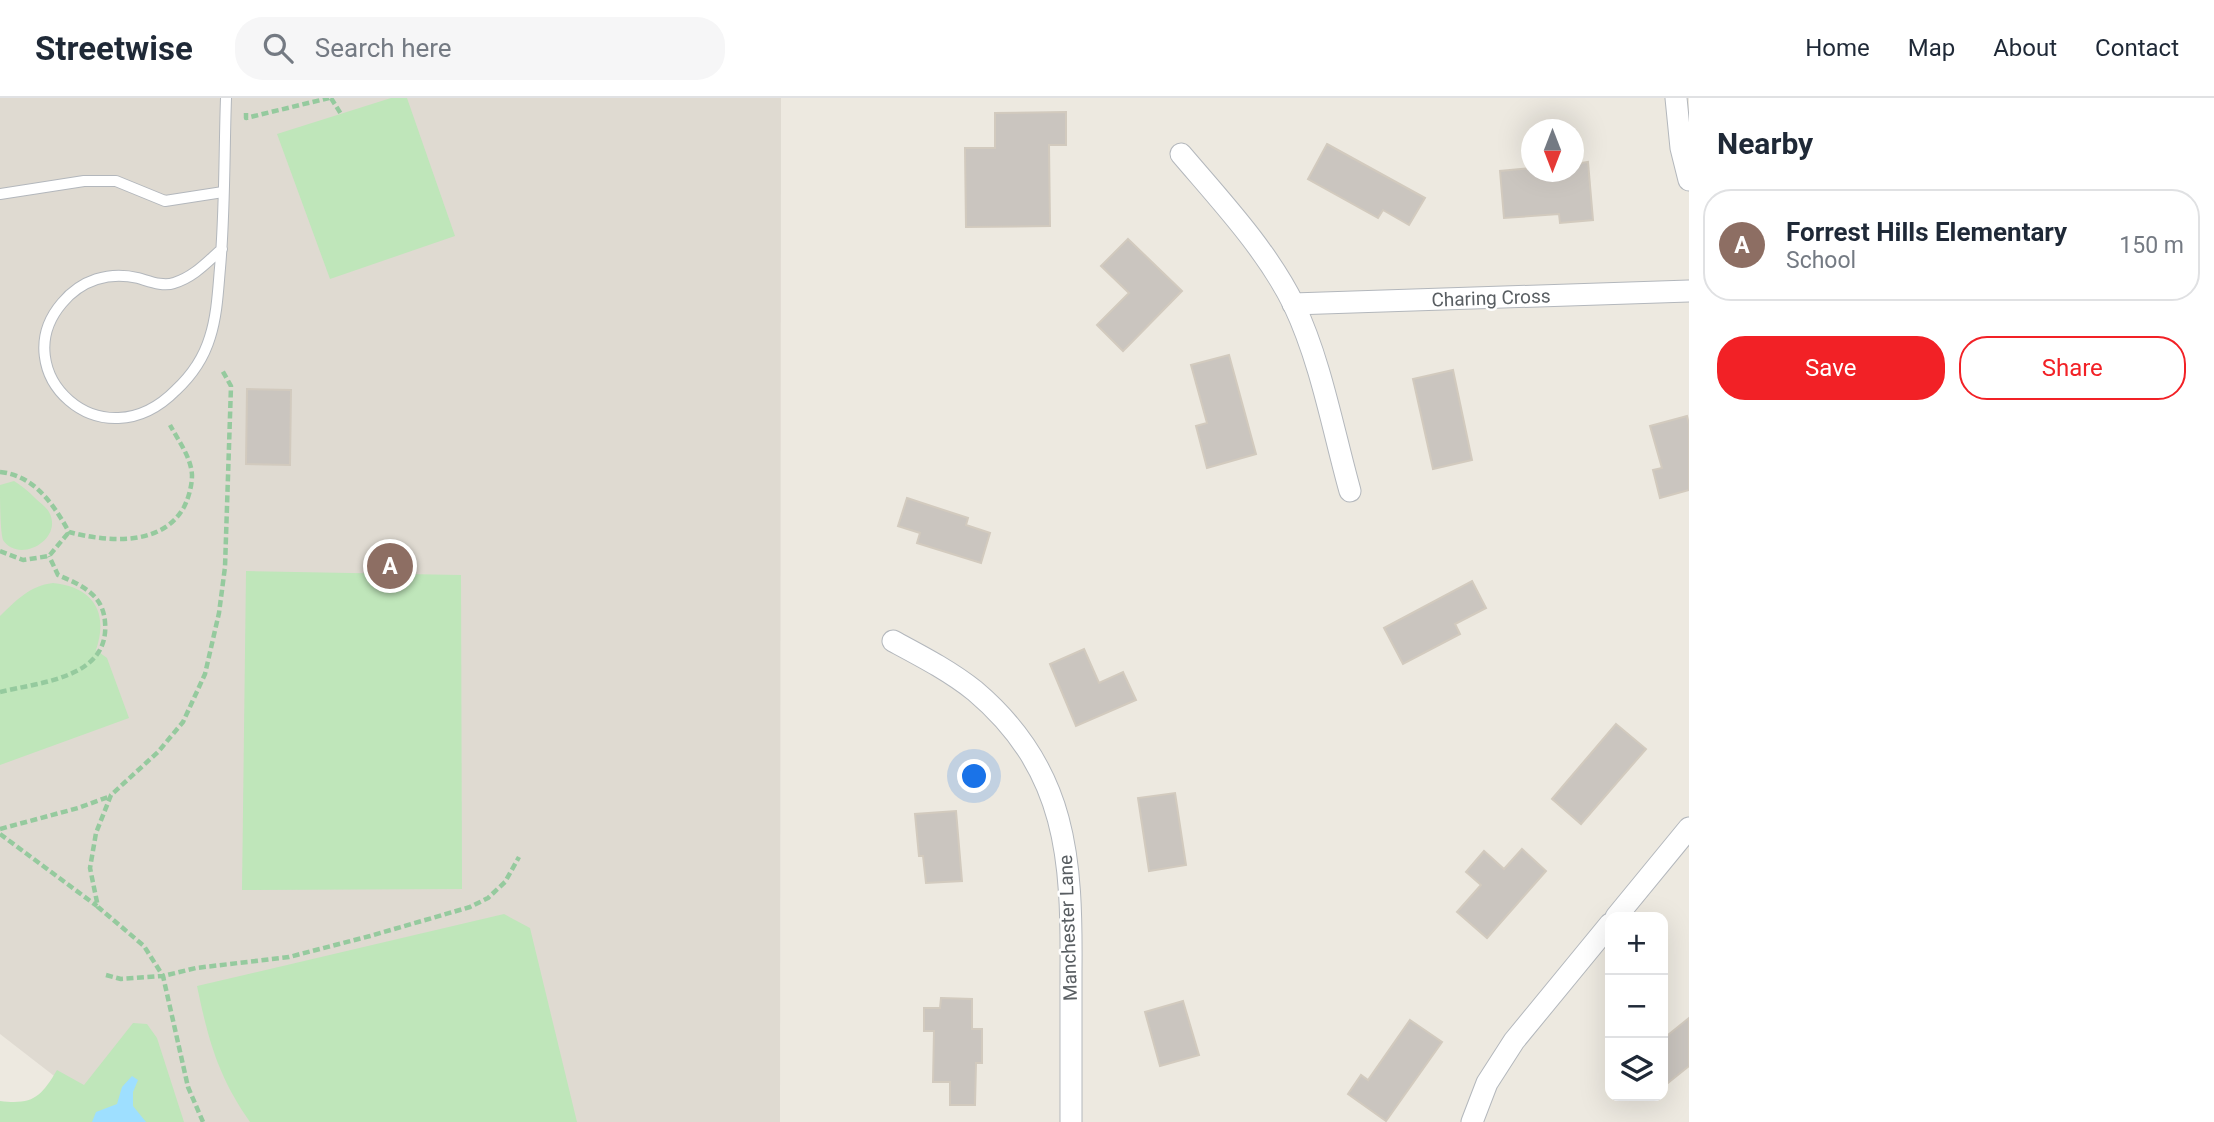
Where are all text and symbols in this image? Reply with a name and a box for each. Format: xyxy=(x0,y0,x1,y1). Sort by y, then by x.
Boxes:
search box xyxy=(235,17,725,80)
text: Streetwise xyxy=(35,29,193,68)
icon: search xyxy=(259,29,297,67)
text: Search here xyxy=(315,33,452,63)
text: Home xyxy=(1805,34,1870,62)
text: Map xyxy=(1908,34,1955,62)
text: About xyxy=(1993,34,2057,62)
text: Contact xyxy=(2095,34,2179,62)
north arrow xyxy=(1521,119,1584,182)
text: Nearby xyxy=(1717,126,1813,161)
text: Forrest Hills Elementary xyxy=(1786,217,2067,247)
text: A xyxy=(1734,232,1750,259)
text: 150 m xyxy=(2119,232,2184,259)
text: School xyxy=(1786,247,1856,274)
street label: Charing Cross xyxy=(1431,284,1551,312)
button: Save xyxy=(1717,336,1945,400)
button: Share xyxy=(1959,336,2186,400)
pin: A xyxy=(367,540,413,592)
your location xyxy=(957,759,991,793)
street label: Manchester Lane xyxy=(1054,854,1082,1002)
map controls xyxy=(1605,912,1668,1101)
button: + xyxy=(1605,912,1668,975)
button: − xyxy=(1605,975,1668,1038)
button: layers xyxy=(1605,1038,1668,1101)

